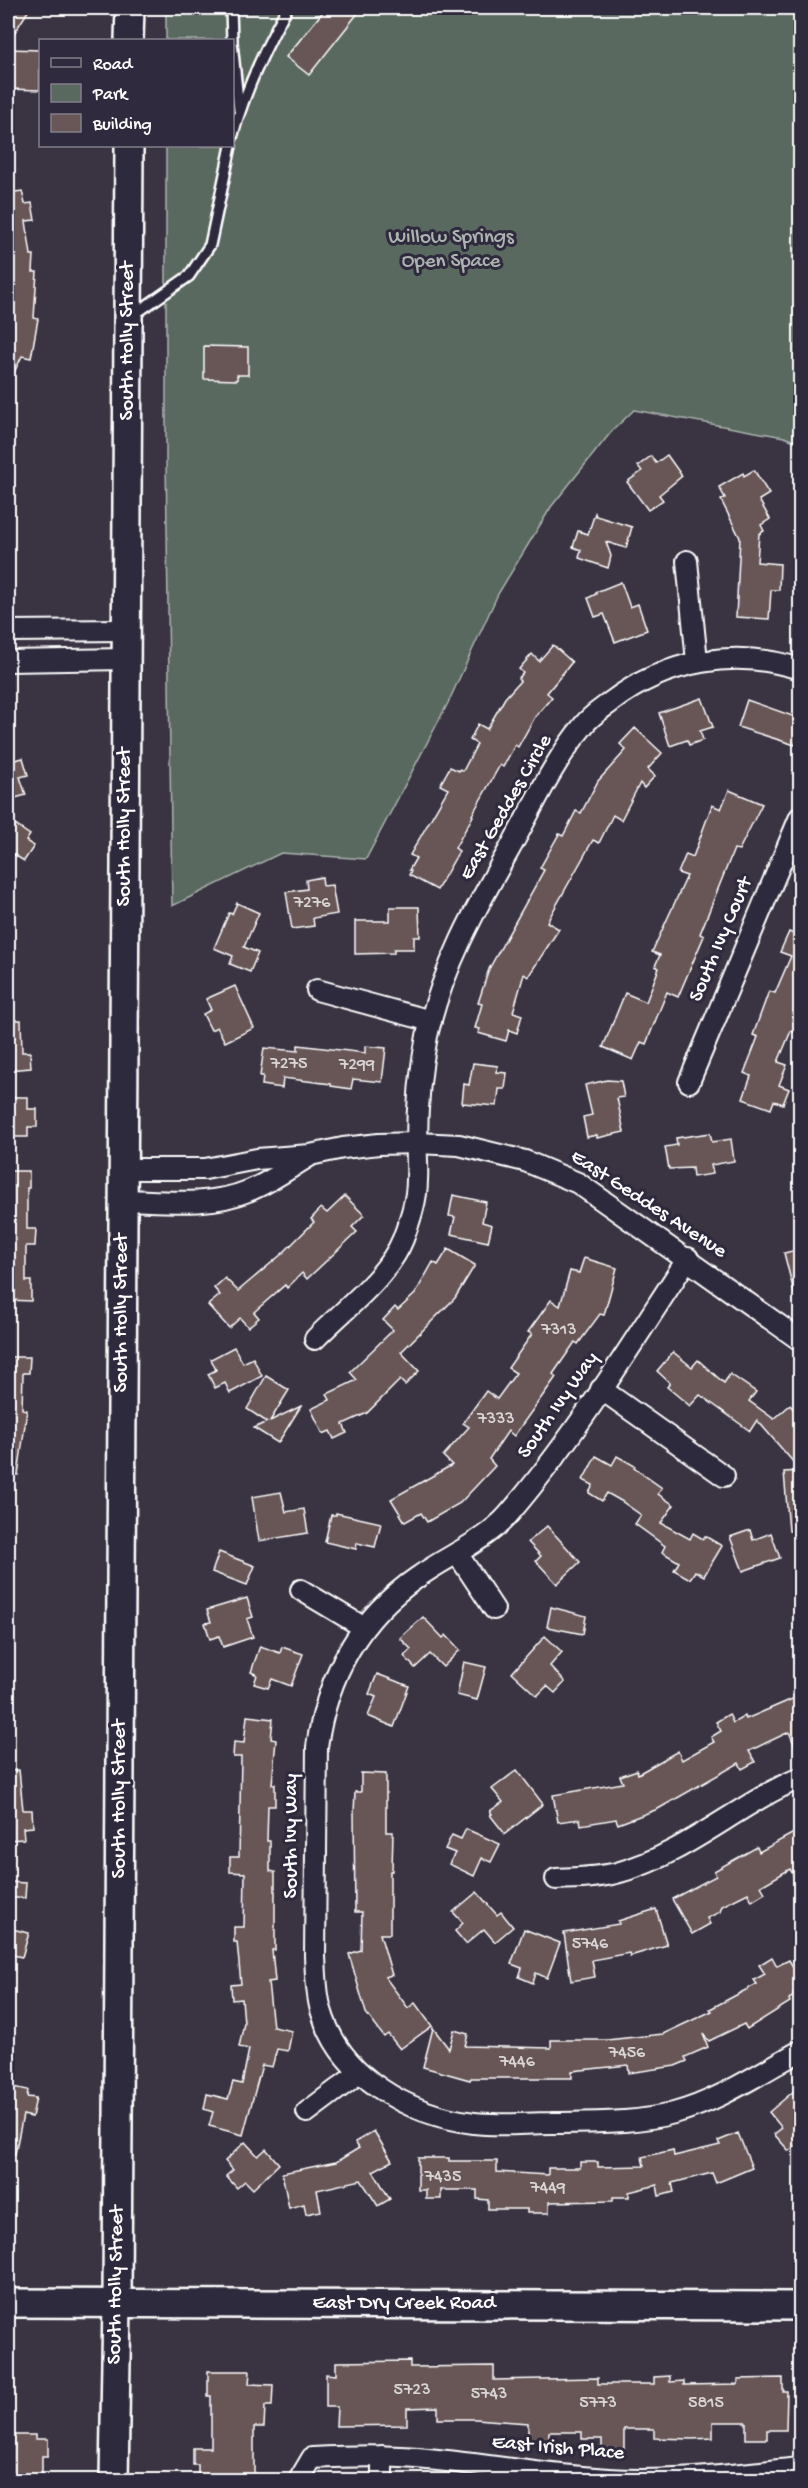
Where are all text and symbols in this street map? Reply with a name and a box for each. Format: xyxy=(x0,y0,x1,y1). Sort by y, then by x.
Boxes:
legend xyxy=(39,39,234,147)
text: Road xyxy=(93,55,134,76)
text: Park xyxy=(92,85,129,106)
text: Building xyxy=(92,115,152,136)
park label: Willow Springs Open Space xyxy=(388,226,515,275)
street label: South Holly Street xyxy=(116,259,141,420)
street label: East Geddes Circle xyxy=(455,730,559,885)
street label: South Holly Street xyxy=(113,745,138,906)
street label: South Ivy Court xyxy=(684,872,760,1006)
house number: 7276 xyxy=(293,893,331,914)
house number: 7275 xyxy=(269,1054,308,1075)
house number: 7299 xyxy=(338,1055,375,1076)
street label: East Geddes Avenue xyxy=(565,1145,732,1266)
street label: South Holly Street xyxy=(110,1231,135,1392)
house number: 7313 xyxy=(540,1320,577,1341)
street label: South Ivy Way xyxy=(513,1348,605,1464)
house number: 7333 xyxy=(476,1409,515,1430)
street label: South Holly Street xyxy=(108,1717,133,1878)
street label: South Ivy Way xyxy=(280,1774,305,1898)
house number: 5746 xyxy=(572,1934,609,1955)
house number: 7456 xyxy=(608,2043,646,2064)
house number: 7446 xyxy=(498,2052,536,2073)
house number: 7435 xyxy=(424,2167,461,2188)
house number: 7449 xyxy=(529,2178,566,2199)
street label: South Holly Street xyxy=(103,2203,131,2365)
street label: East Dry Creek Road xyxy=(312,2292,497,2317)
house number: 5723 xyxy=(394,2380,431,2401)
house number: 5743 xyxy=(471,2384,507,2405)
house number: 5773 xyxy=(579,2393,617,2414)
house number: 5815 xyxy=(688,2393,724,2414)
street label: East Irish Place xyxy=(491,2431,626,2467)

